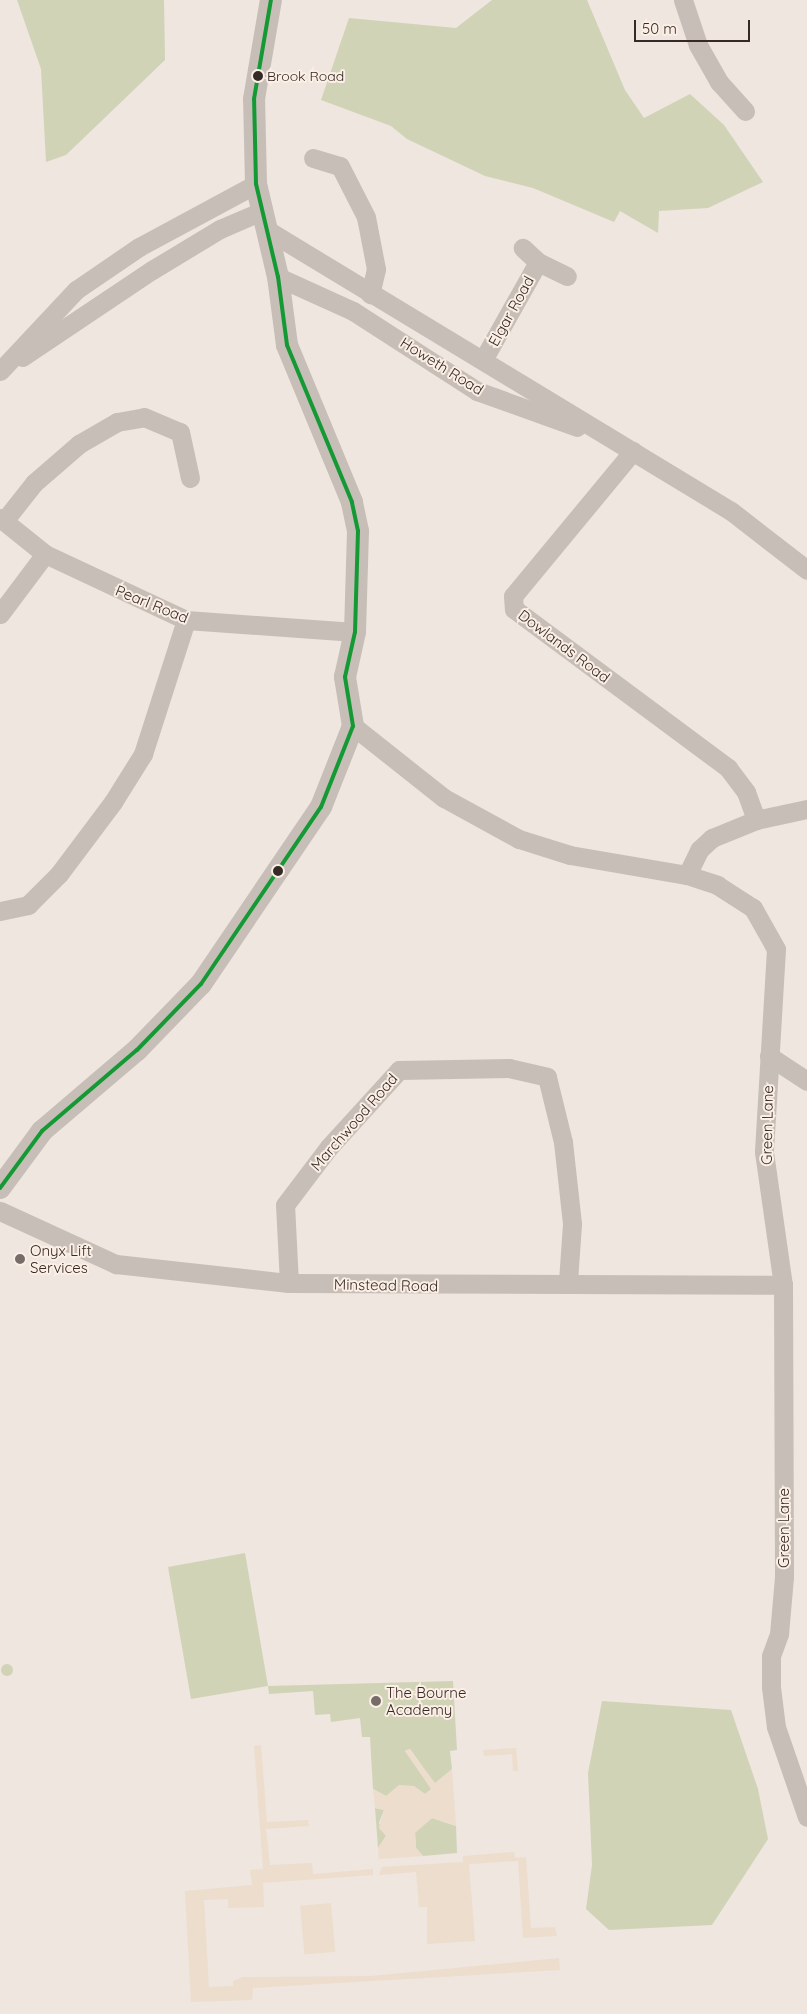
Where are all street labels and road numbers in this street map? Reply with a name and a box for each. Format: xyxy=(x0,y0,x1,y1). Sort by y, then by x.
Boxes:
street label: Elgar Road xyxy=(484,273,538,349)
street label: Howeth Road xyxy=(397,333,487,399)
street label: Pearl Road xyxy=(113,581,191,627)
street label: Dowlands Road xyxy=(515,606,613,686)
street label: Marchwood Road xyxy=(307,1070,401,1174)
street label: Green Lane xyxy=(757,1085,777,1165)
street label: Minstead Road xyxy=(334,1275,438,1295)
street label: Green Lane xyxy=(775,1488,793,1568)

